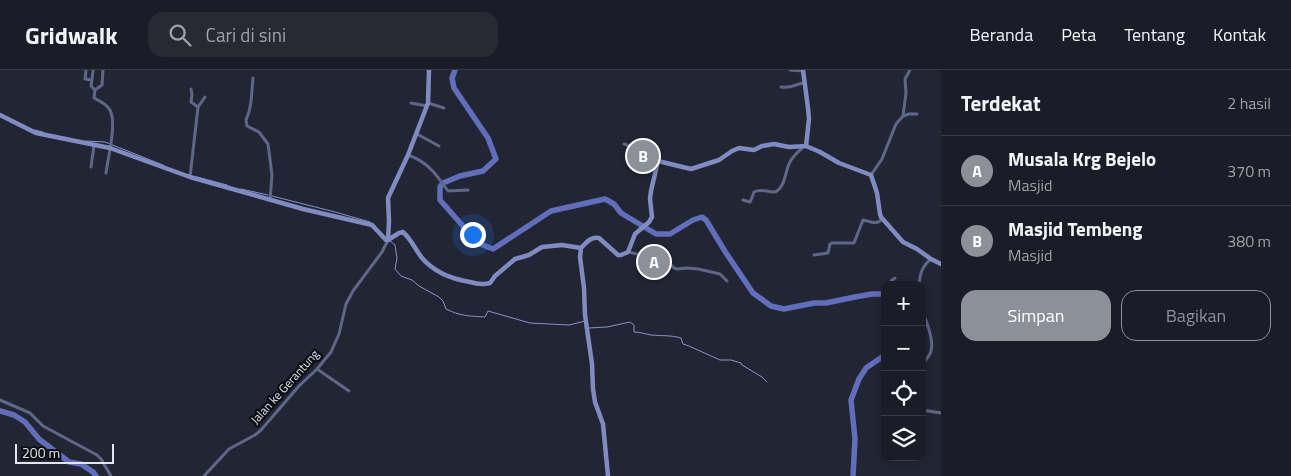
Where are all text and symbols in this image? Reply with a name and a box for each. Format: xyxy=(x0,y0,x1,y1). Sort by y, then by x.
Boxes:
search box xyxy=(148,12,498,57)
text: Gridwalk xyxy=(25,17,118,53)
text: Cari di sini xyxy=(206,20,286,49)
icon: search xyxy=(166,21,194,49)
text: Beranda xyxy=(970,21,1033,48)
text: Peta xyxy=(1061,21,1096,48)
text: Tentang xyxy=(1124,21,1185,48)
text: Kontak xyxy=(1213,21,1266,48)
text: Terdekat xyxy=(961,87,1041,119)
text: 2 hasil xyxy=(1227,91,1271,115)
pin: B xyxy=(627,137,659,175)
text: Musala Krg Bejelo xyxy=(1008,144,1156,173)
text: A xyxy=(972,159,982,183)
text: 370 m xyxy=(1227,159,1271,183)
text: Masjid xyxy=(1008,173,1052,197)
text: Masjid Tembeng xyxy=(1008,214,1142,243)
your location xyxy=(460,222,486,248)
text: B xyxy=(972,229,982,253)
text: 380 m xyxy=(1227,229,1271,253)
pin: A xyxy=(638,243,670,281)
text: Masjid xyxy=(1008,243,1052,267)
map controls xyxy=(881,281,926,461)
button: + xyxy=(881,281,926,326)
button: Simpan xyxy=(961,290,1111,341)
button: Bagikan xyxy=(1121,290,1271,341)
button: − xyxy=(881,326,926,371)
street label: Jalan ke Gerantung xyxy=(246,345,323,428)
button: locate xyxy=(881,371,926,416)
button: layers xyxy=(881,416,926,461)
scale bar xyxy=(15,441,114,464)
text: 200 m xyxy=(22,442,60,463)

